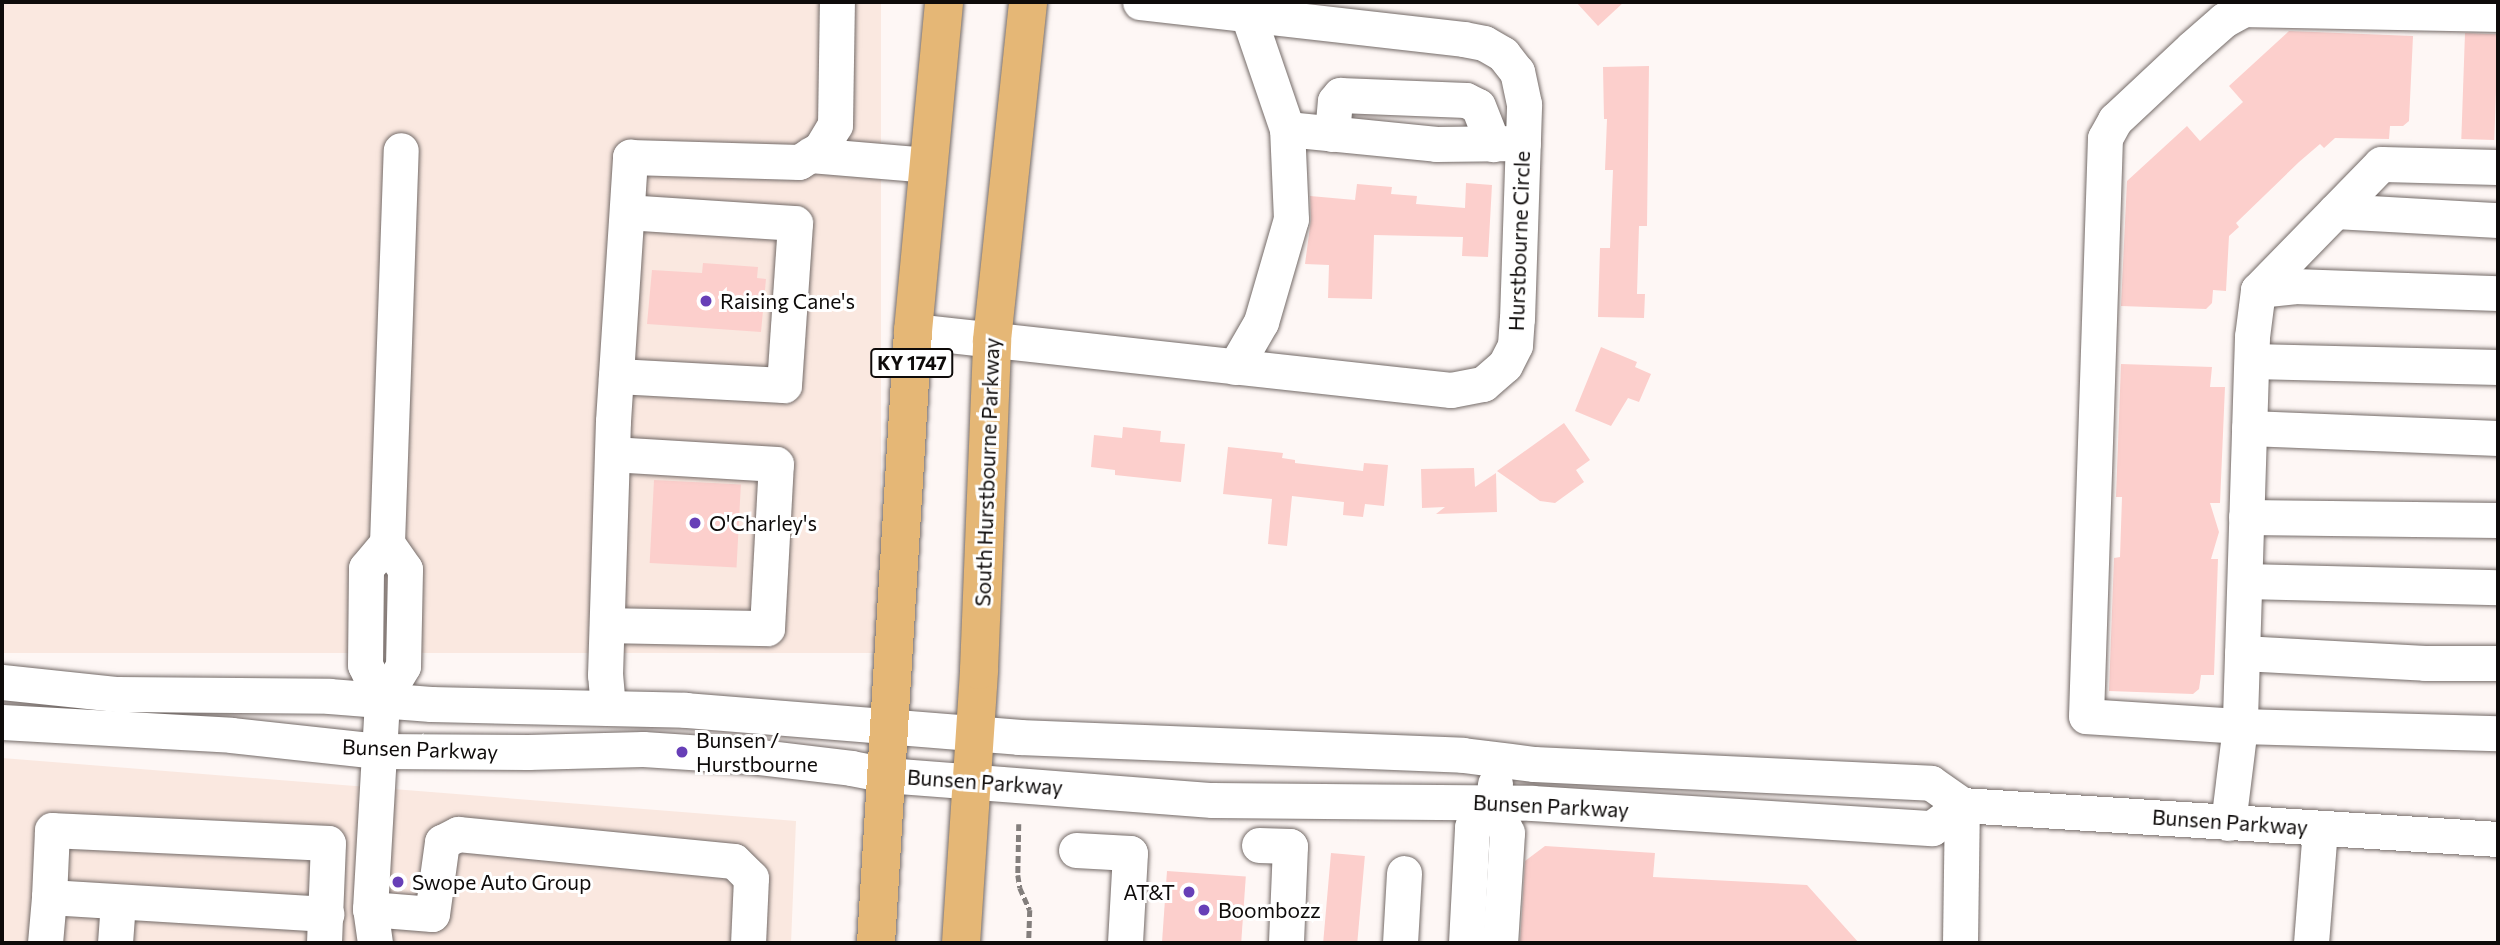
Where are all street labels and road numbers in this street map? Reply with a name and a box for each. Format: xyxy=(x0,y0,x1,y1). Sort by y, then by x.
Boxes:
street label: Hurstbourne Circle xyxy=(1503,150,1535,332)
street label: South Hurstbourne Parkway xyxy=(970,337,1004,607)
road number: KY 1747 xyxy=(870,348,954,378)
street label: Bunsen Parkway xyxy=(342,734,498,764)
street label: Bunsen Parkway xyxy=(906,764,1064,800)
street label: Bunsen Parkway xyxy=(1472,789,1630,823)
street label: Bunsen Parkway xyxy=(2151,804,2309,840)

